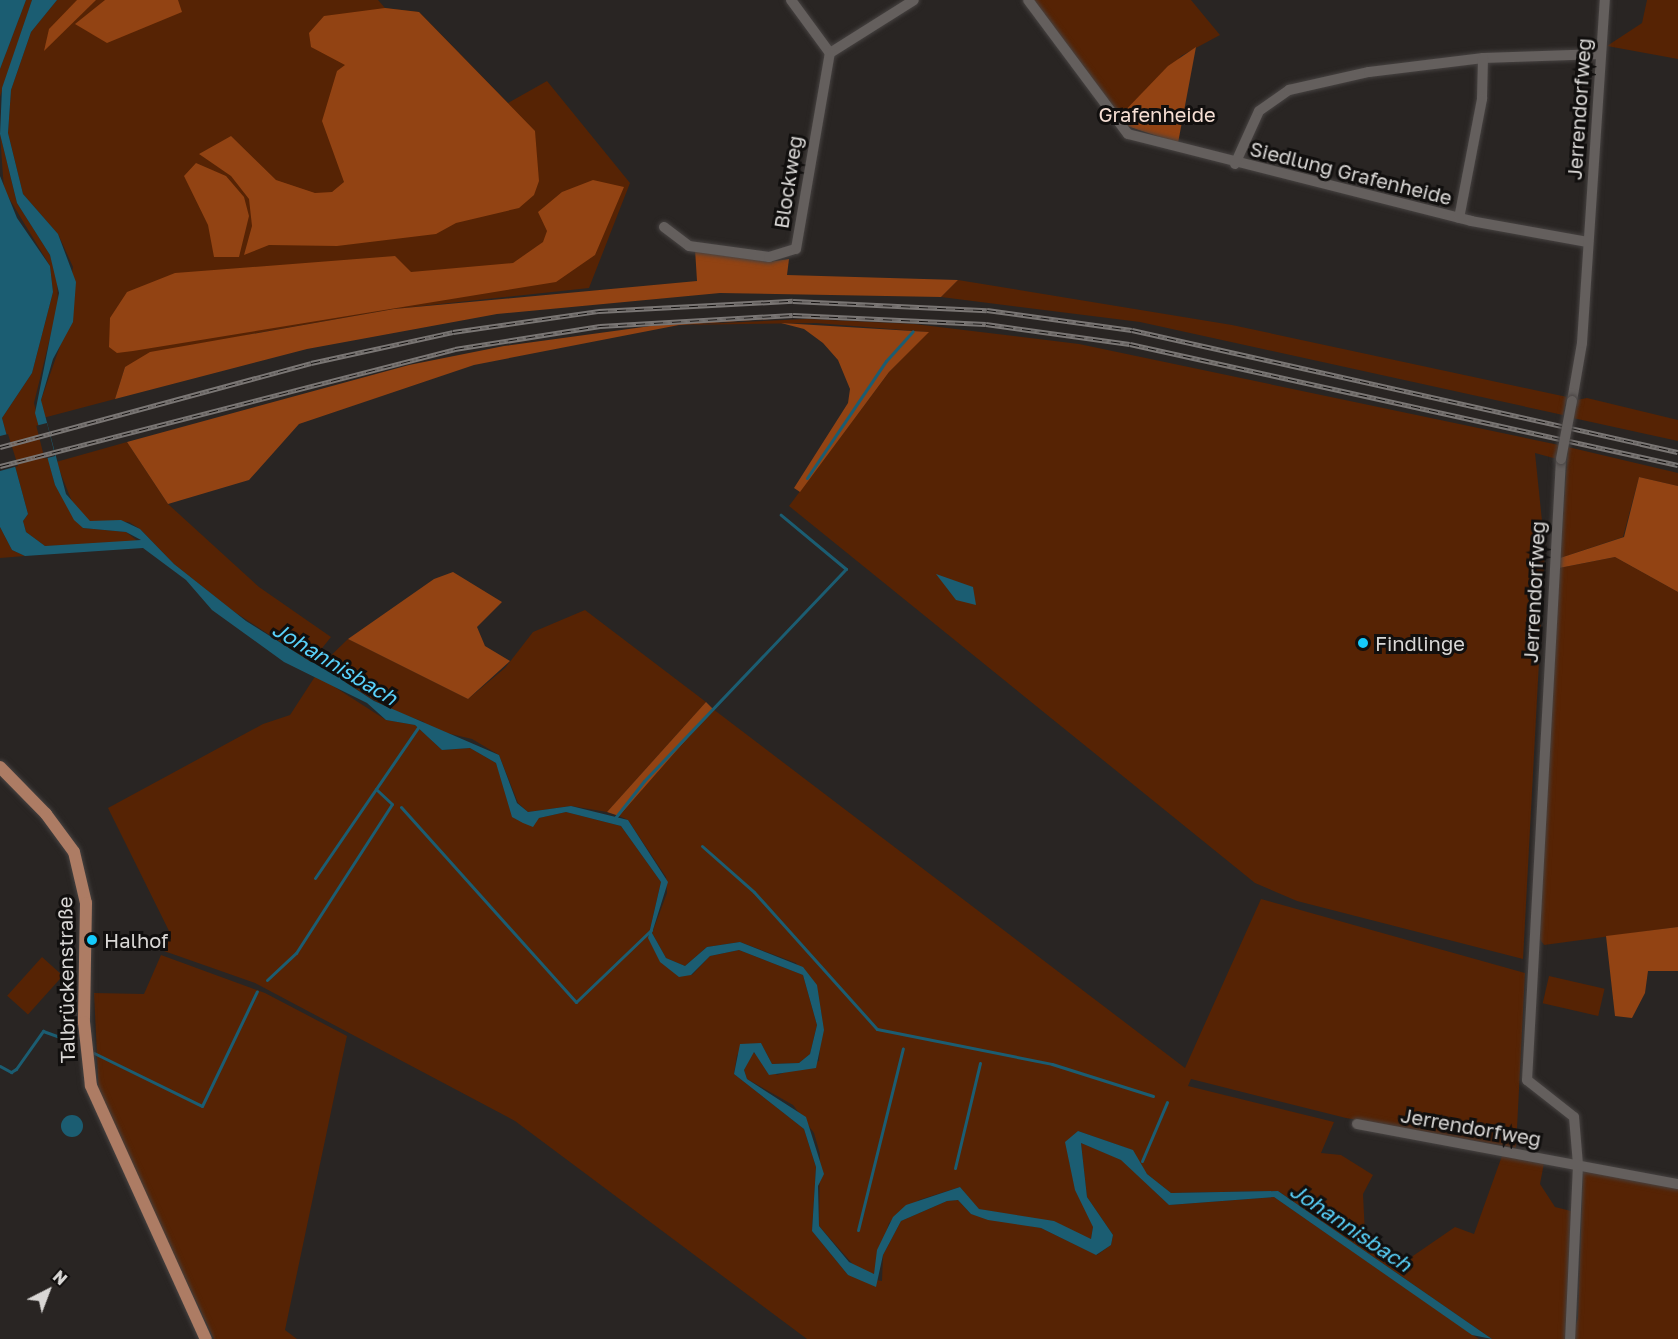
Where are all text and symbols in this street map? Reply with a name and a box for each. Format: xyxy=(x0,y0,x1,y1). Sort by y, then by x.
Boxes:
street label: Jerrendorfweg xyxy=(1562,37,1596,181)
park label: Grafenheide xyxy=(1098,102,1216,126)
street label: Blockweg xyxy=(769,134,807,230)
street label: Siedlung Grafenheide xyxy=(1248,136,1454,210)
street label: Jerrendorfweg xyxy=(1518,520,1550,664)
water label: Johannisbach xyxy=(268,616,402,710)
place label: Findlinge xyxy=(1375,631,1465,655)
marker: Findlinge xyxy=(1356,636,1370,650)
street label: Talbrückenstraße xyxy=(53,896,79,1064)
place label: Halhof xyxy=(104,928,168,952)
marker: Halhof xyxy=(85,933,99,947)
street label: Jerrendorfweg xyxy=(1399,1103,1543,1151)
water label: Johannisbach xyxy=(1286,1177,1416,1277)
north arrow xyxy=(18,1261,78,1321)
text: N xyxy=(49,1266,71,1289)

